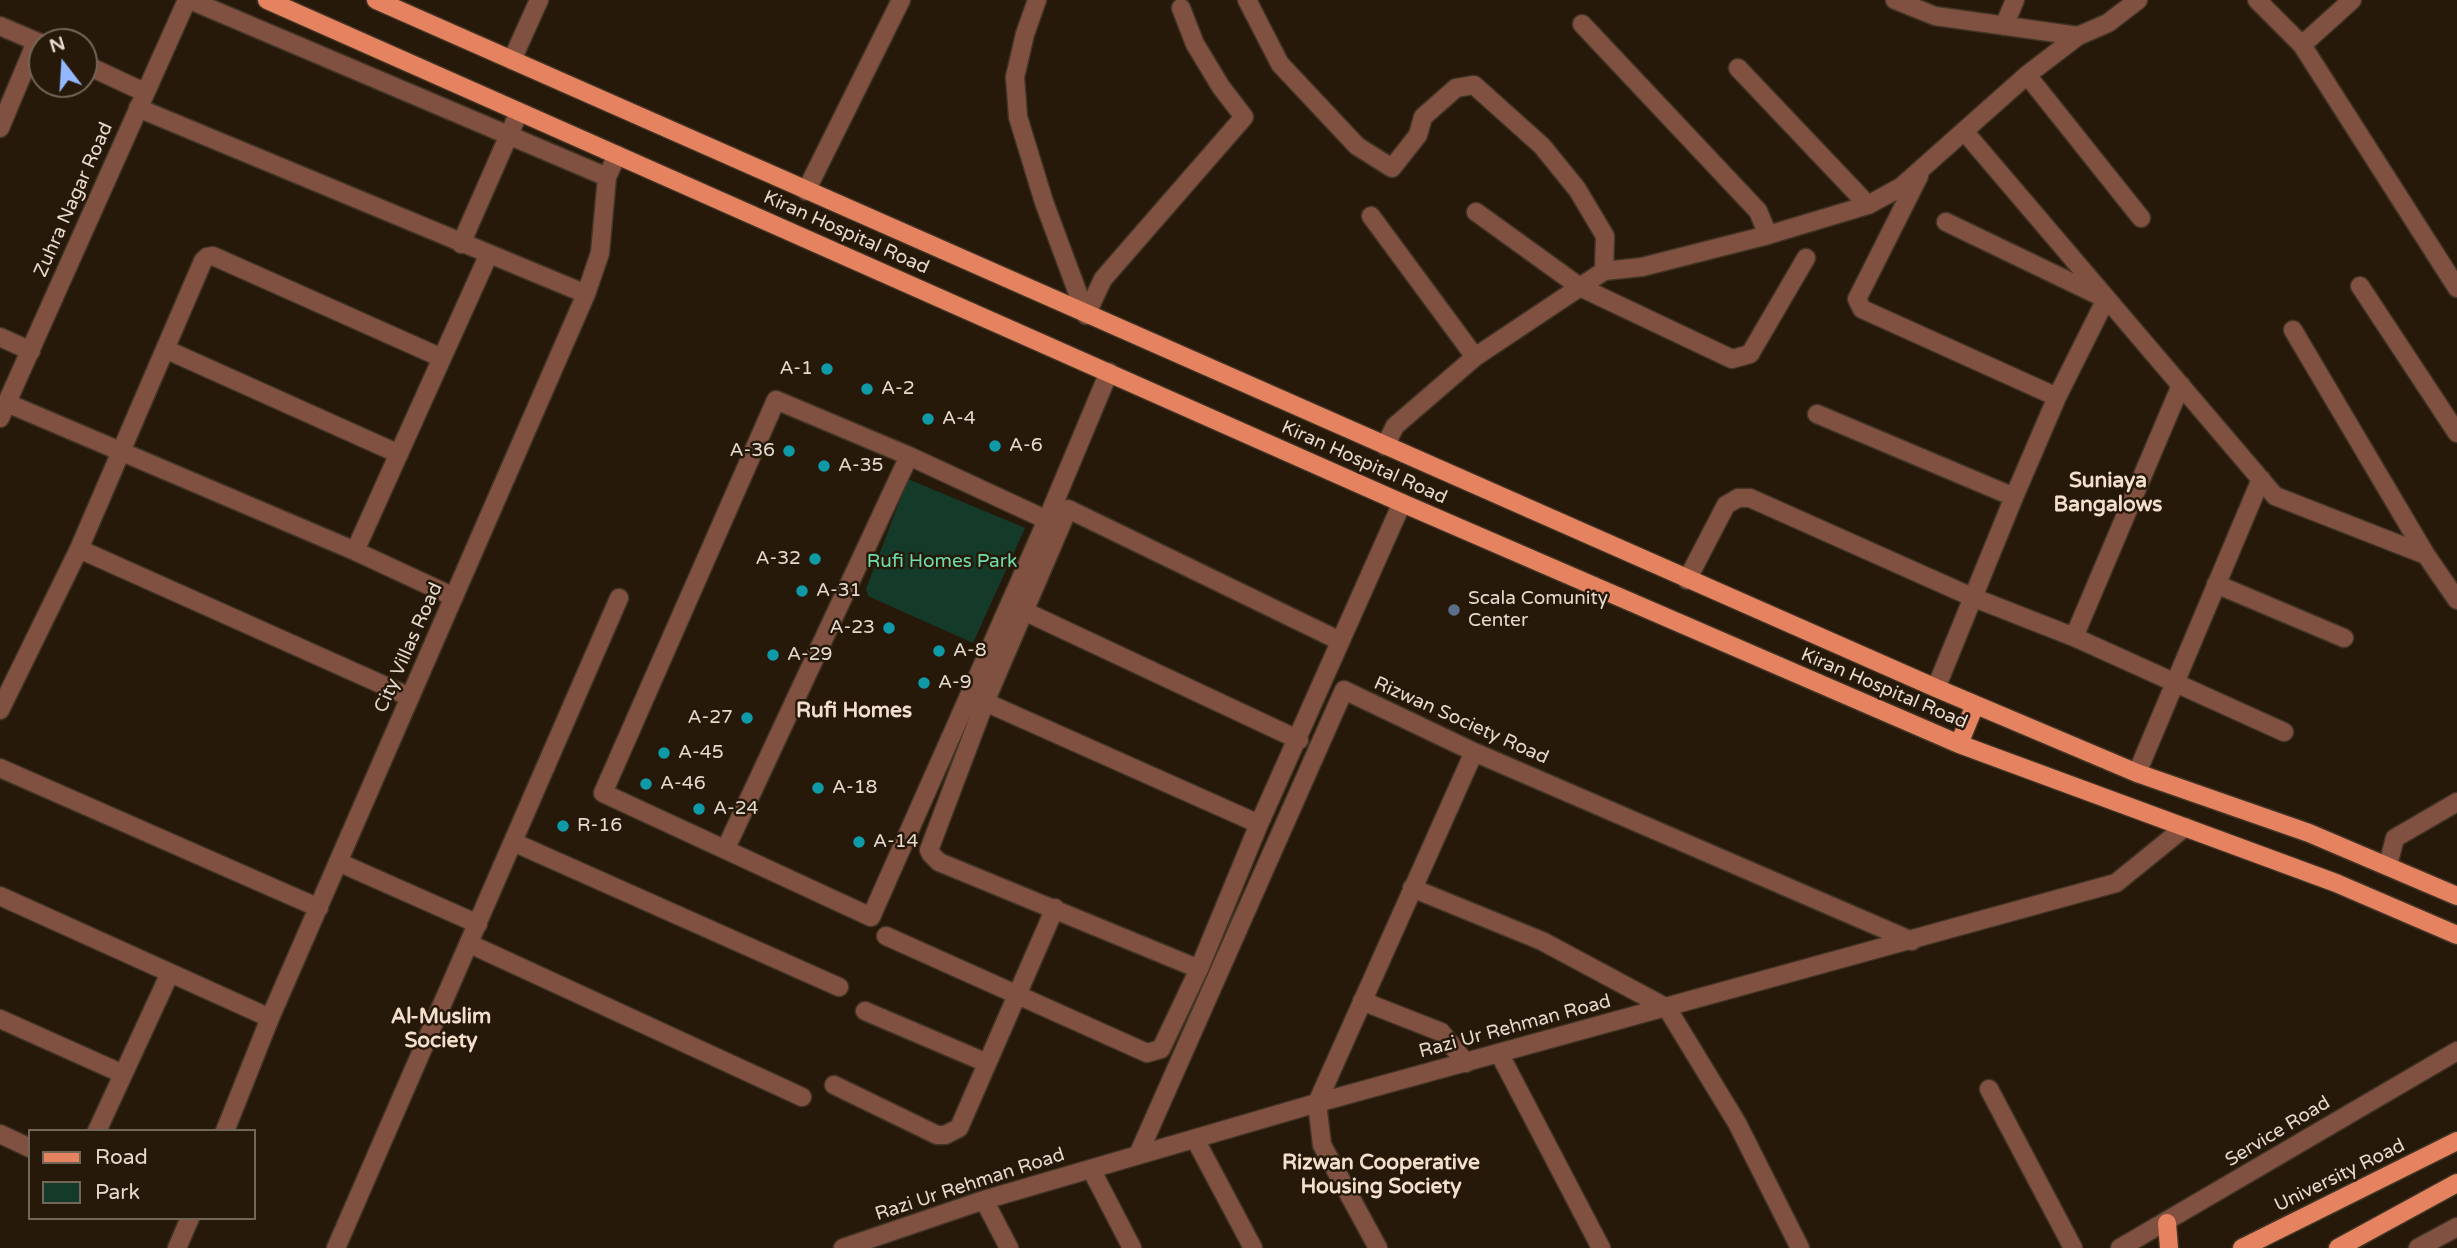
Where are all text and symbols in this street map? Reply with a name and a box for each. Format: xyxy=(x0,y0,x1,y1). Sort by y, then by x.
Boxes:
north arrow xyxy=(28,28,98,98)
text: N xyxy=(47,32,68,58)
street label: Zuhra Nagar Road xyxy=(30,119,118,281)
street label: Kiran Hospital Road xyxy=(760,186,932,280)
place label: A-1 xyxy=(779,358,813,380)
marker: A-1 xyxy=(819,361,835,377)
place label: A-2 xyxy=(881,378,915,400)
marker: A-2 xyxy=(859,381,875,397)
place label: A-4 xyxy=(942,408,976,430)
marker: A-4 xyxy=(920,411,936,427)
street label: Kiran Hospital Road xyxy=(1278,416,1450,510)
place label: A-6 xyxy=(1009,435,1043,457)
marker: A-6 xyxy=(987,438,1003,454)
place label: A-36 xyxy=(729,440,775,462)
marker: A-36 xyxy=(781,443,797,459)
place label: A-35 xyxy=(838,455,884,477)
marker: A-35 xyxy=(816,458,832,474)
district label: Suniaya Bangalows xyxy=(2054,468,2162,518)
place label: A-32 xyxy=(755,548,801,570)
marker: A-32 xyxy=(807,551,823,567)
park label: Rufi Homes Park xyxy=(867,551,1017,573)
street label: City Villas Road xyxy=(370,579,448,717)
place label: A-31 xyxy=(816,580,862,602)
marker: A-31 xyxy=(794,583,810,599)
place label: Scala Comunity Center xyxy=(1468,588,1608,632)
marker: Scala Comunity Center xyxy=(1446,602,1462,618)
place label: A-23 xyxy=(829,617,875,639)
marker: A-23 xyxy=(881,620,897,636)
place label: A-8 xyxy=(953,640,987,662)
marker: A-8 xyxy=(931,643,947,659)
place label: A-29 xyxy=(787,644,833,666)
street label: Kiran Hospital Road xyxy=(1797,644,1971,734)
marker: A-29 xyxy=(765,647,781,663)
place label: A-9 xyxy=(938,672,972,694)
street label: Rizwan Society Road xyxy=(1370,672,1552,770)
marker: A-9 xyxy=(916,675,932,691)
district label: Rufi Homes xyxy=(796,698,912,724)
place label: A-27 xyxy=(687,707,733,729)
marker: A-27 xyxy=(739,710,755,726)
place label: A-45 xyxy=(678,742,724,764)
marker: A-45 xyxy=(656,745,672,761)
place label: A-46 xyxy=(660,773,706,795)
marker: A-46 xyxy=(638,776,654,792)
place label: A-18 xyxy=(832,777,878,799)
marker: A-18 xyxy=(810,780,826,796)
place label: A-24 xyxy=(713,798,759,820)
marker: A-24 xyxy=(691,801,707,817)
place label: R-16 xyxy=(577,815,622,837)
marker: R-16 xyxy=(555,818,571,834)
place label: A-14 xyxy=(873,831,919,853)
marker: A-14 xyxy=(851,834,867,850)
street label: Razi Ur Rehman Road xyxy=(1416,990,1614,1064)
district label: Al-Muslim Society xyxy=(391,1004,491,1054)
street label: Service Road xyxy=(2222,1092,2334,1172)
legend xyxy=(28,1129,256,1220)
street label: University Road xyxy=(2271,1135,2409,1217)
street label: Razi Ur Rehman Road xyxy=(872,1144,1068,1226)
text: Road xyxy=(95,1145,148,1170)
district label: Rizwan Cooperative Housing Society xyxy=(1282,1150,1480,1200)
text: Park xyxy=(95,1180,140,1205)

